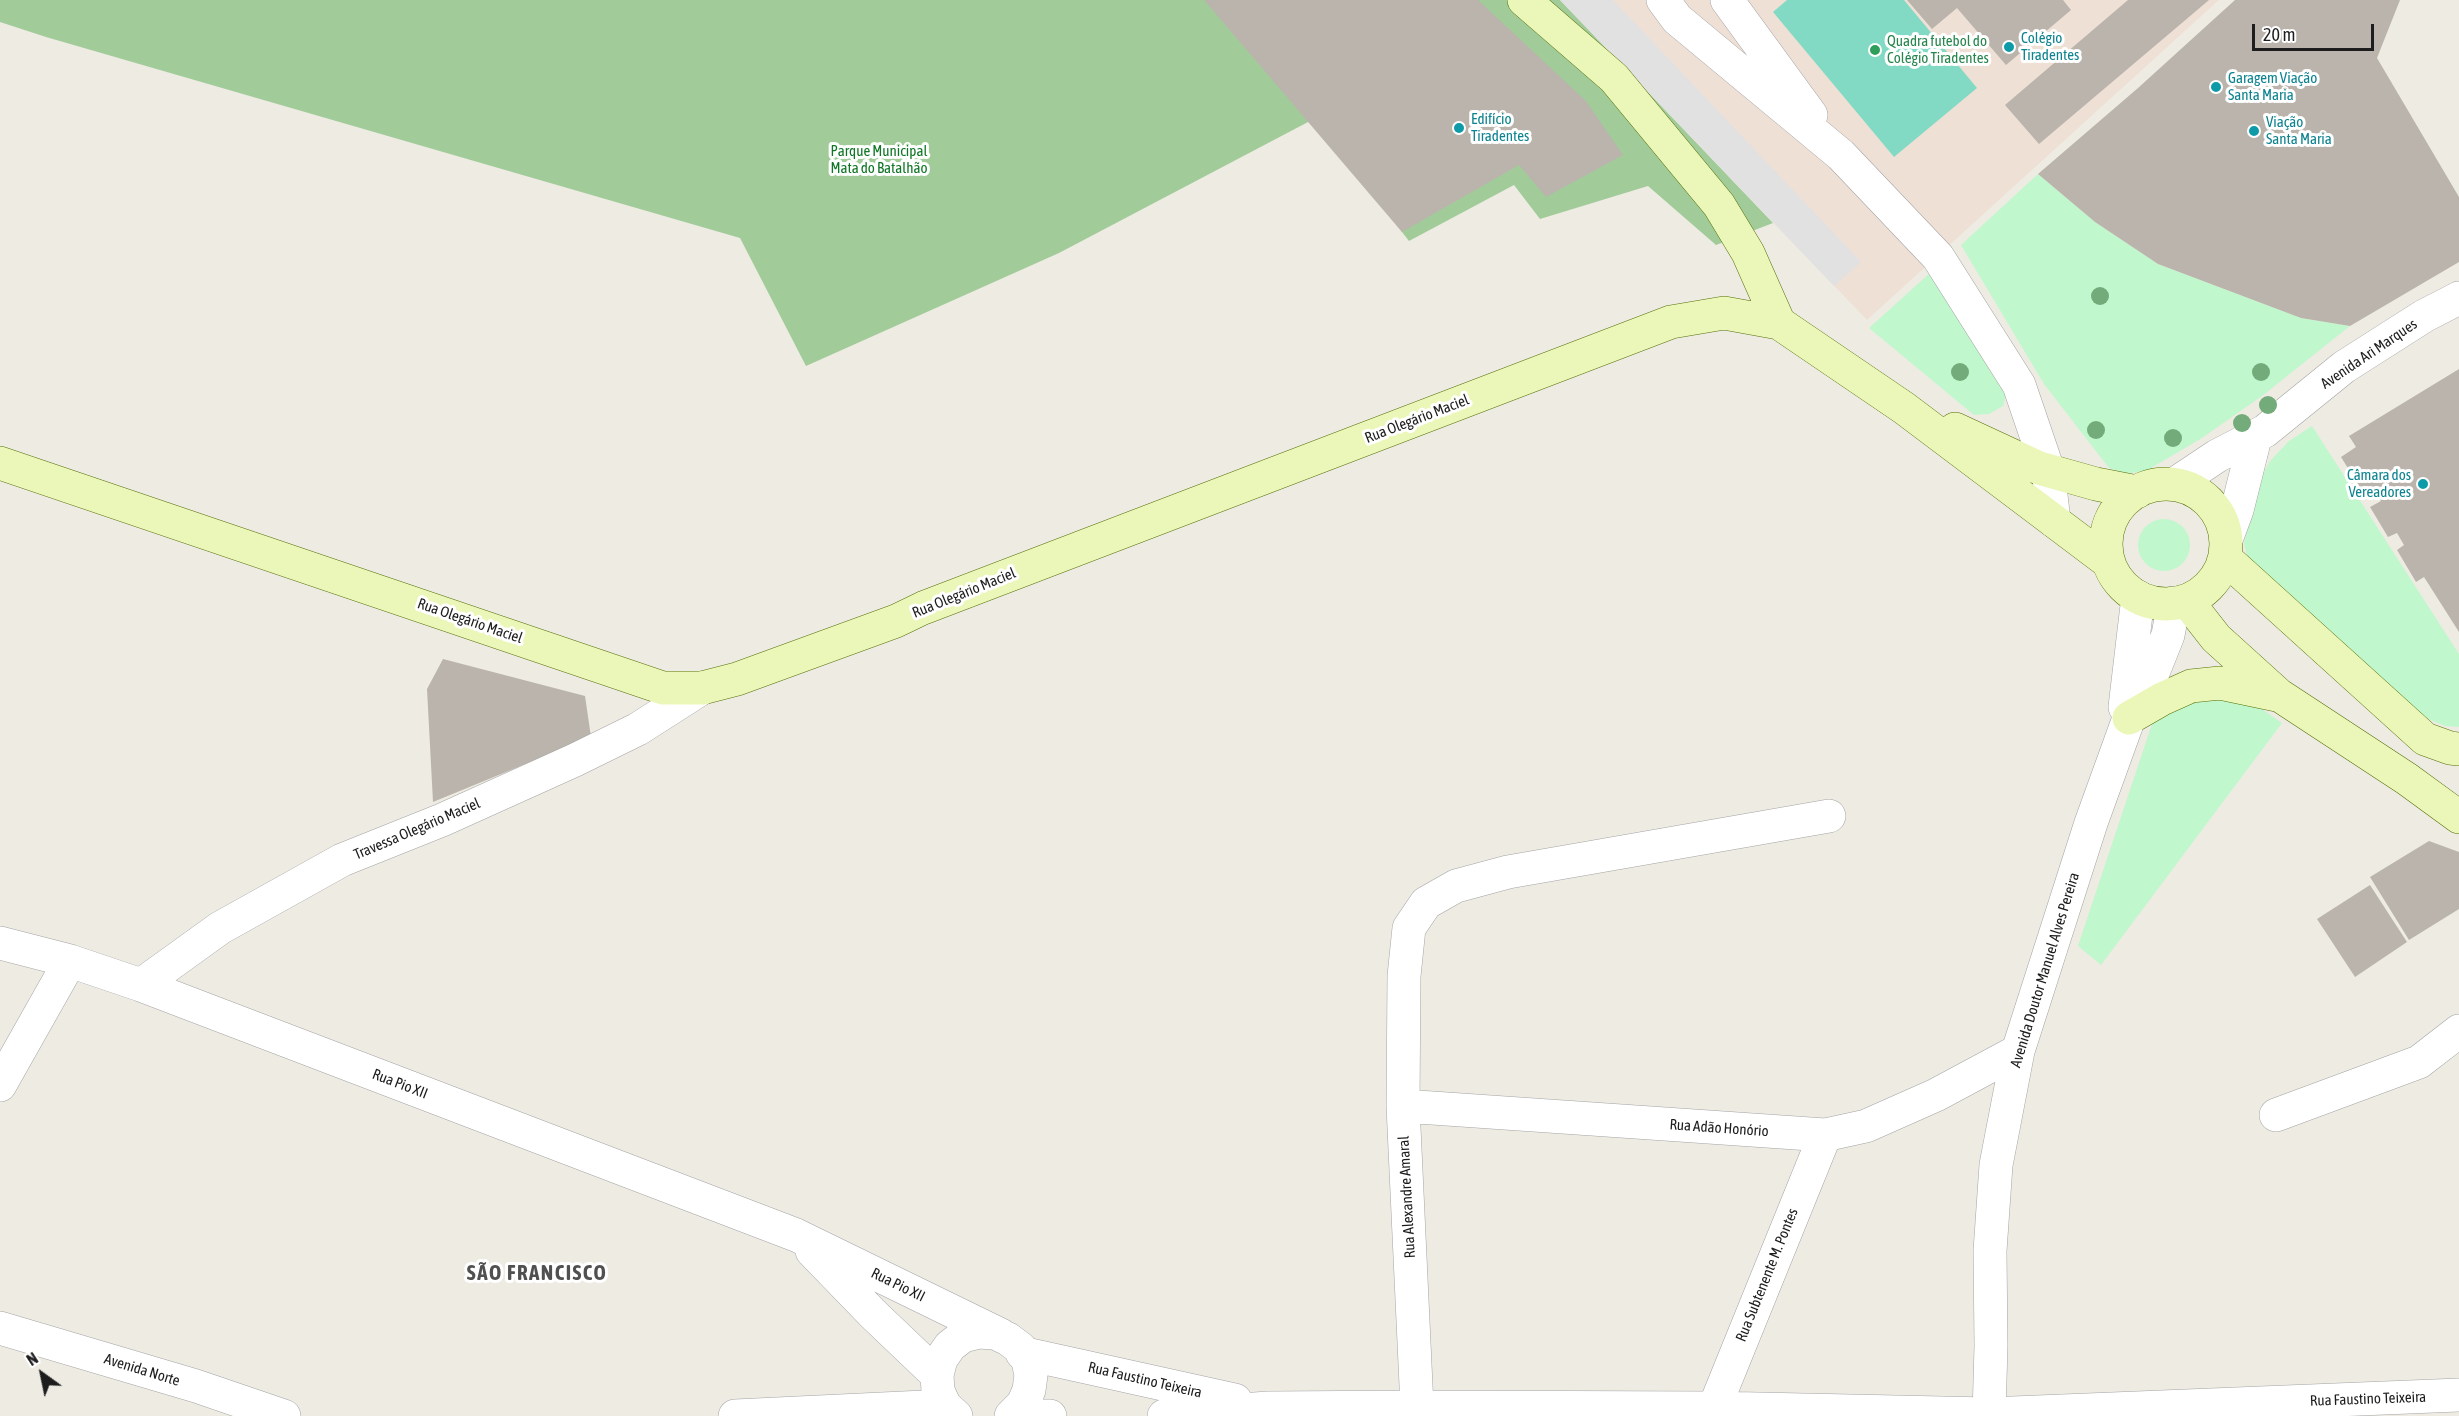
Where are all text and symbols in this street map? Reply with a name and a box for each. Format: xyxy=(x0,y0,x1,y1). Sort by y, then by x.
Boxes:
scale bar xyxy=(2255,12,2376,50)
text: 20 m xyxy=(2263,24,2295,45)
place label: Colégio Tiradentes xyxy=(2021,29,2079,64)
place label: Quadra futebol do Colégio Tiradentes xyxy=(1887,32,1989,67)
marker: Colégio Tiradentes xyxy=(2002,40,2016,54)
marker: Quadra futebol do Colégio Tiradentes xyxy=(1868,43,1882,57)
place label: Garagem Viação Santa Maria xyxy=(2228,69,2317,104)
marker: Garagem Viação Santa Maria xyxy=(2209,80,2223,94)
place label: Edifício Tiradentes xyxy=(1471,110,1529,145)
place label: Viação Santa Maria xyxy=(2266,113,2332,148)
marker: Edifício Tiradentes xyxy=(1452,121,1466,135)
marker: Viação Santa Maria xyxy=(2247,124,2261,138)
park label: Parque Municipal Mata do Batalhão xyxy=(830,142,928,177)
street label: Avenida Ari Marques xyxy=(2317,315,2421,393)
street label: Rua Olegário Maciel xyxy=(1362,391,1472,447)
place label: Câmara dos Vereadores xyxy=(2347,466,2411,501)
marker: Câmara dos Vereadores xyxy=(2416,477,2430,491)
street label: Rua Olegário Maciel xyxy=(910,564,1018,622)
street label: Rua Olegário Maciel xyxy=(415,595,525,647)
street label: Travessa Olegário Maciel xyxy=(351,794,483,864)
street label: Avenida Doutor Manuel Alves Pereira xyxy=(2007,870,2083,1070)
street label: Rua Pio XII xyxy=(370,1065,430,1103)
street label: Rua Adão Honório xyxy=(1669,1116,1769,1140)
street label: Rua Alexandre Amaral xyxy=(1395,1135,1419,1259)
street label: Rua Subtenente M. Pontes xyxy=(1732,1206,1802,1344)
district label: SÃO FRANCISCO xyxy=(467,1260,607,1286)
street label: Rua Pio XII xyxy=(868,1264,928,1306)
north arrow xyxy=(12,1344,72,1404)
text: N xyxy=(23,1349,41,1369)
street label: Avenida Norte xyxy=(102,1350,182,1390)
street label: Rua Faustino Teixeira xyxy=(1086,1358,1204,1402)
street label: Rua Faustino Teixeira xyxy=(2310,1388,2426,1410)

